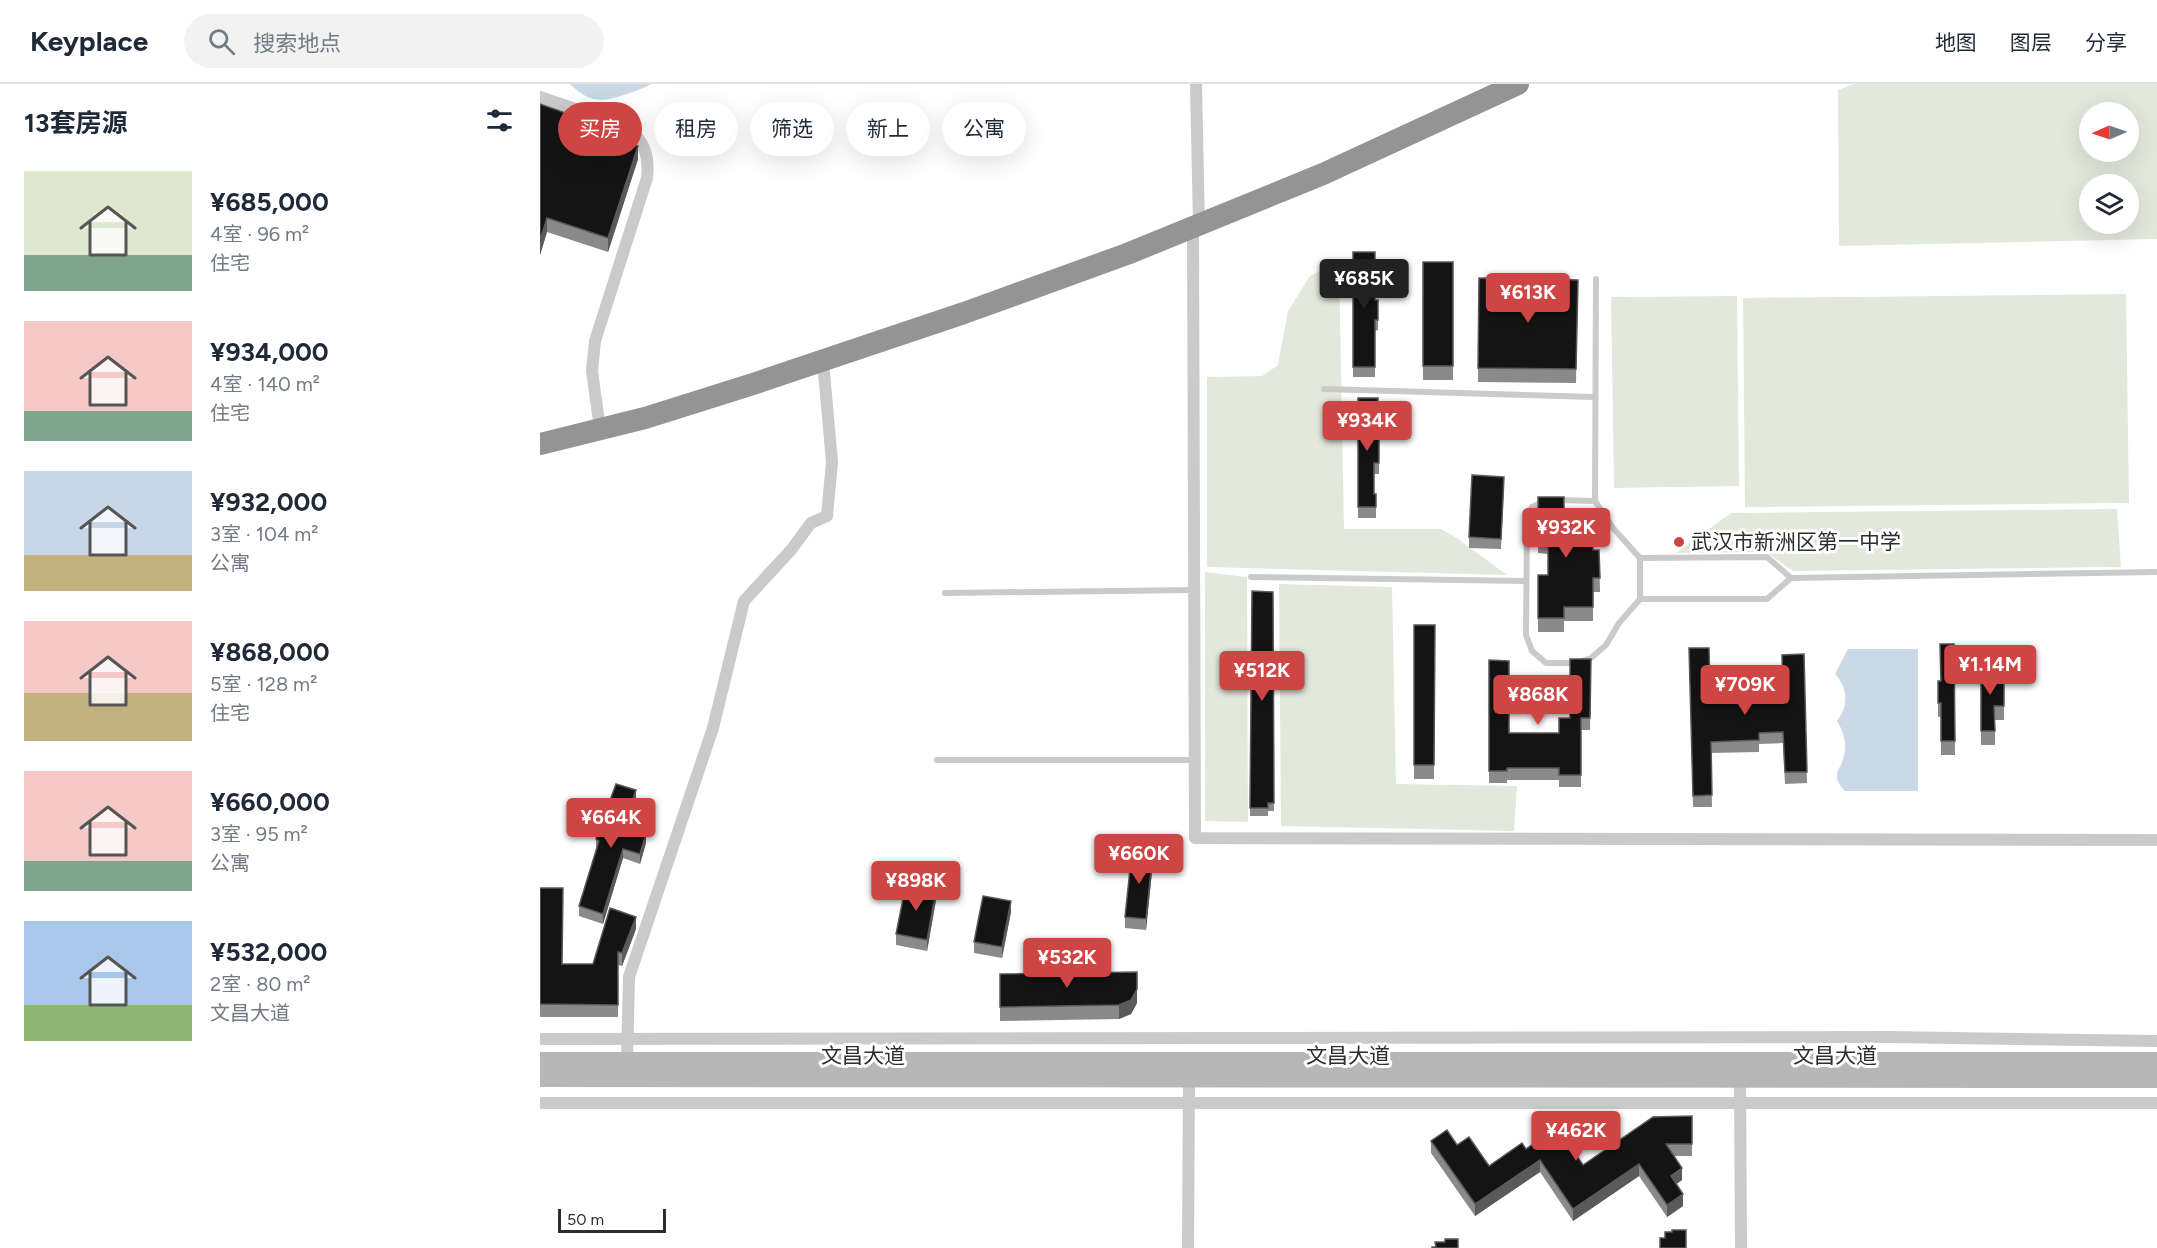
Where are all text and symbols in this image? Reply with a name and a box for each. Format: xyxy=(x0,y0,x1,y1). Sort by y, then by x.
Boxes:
search box xyxy=(184,14,604,68)
text: Keyplace xyxy=(30,24,148,58)
icon: search xyxy=(205,25,238,58)
text: 搜索地点 xyxy=(253,30,341,57)
text: 地图 xyxy=(1935,30,1977,55)
text: 图层 xyxy=(2010,30,2052,55)
text: 分享 xyxy=(2085,30,2127,55)
chip: 买房 xyxy=(558,102,642,156)
chip: 租房 xyxy=(654,102,738,156)
chip: 筛选 xyxy=(750,102,834,156)
chip: 新上 xyxy=(846,102,930,156)
chip: 公寓 xyxy=(942,102,1026,156)
north arrow xyxy=(2079,102,2139,162)
map controls xyxy=(2079,102,2139,234)
icon: filters xyxy=(483,104,516,137)
text: 13套房源 xyxy=(24,107,127,139)
button: layers xyxy=(2079,174,2139,234)
text: ¥685,000 xyxy=(210,186,329,218)
icon: home xyxy=(72,195,144,267)
text: 4室 · 96 m² xyxy=(210,222,309,246)
text: 住宅 xyxy=(210,251,250,275)
pin: ¥685K xyxy=(1322,259,1406,310)
text: ¥685K xyxy=(1334,266,1394,290)
pin: ¥613K xyxy=(1486,273,1570,324)
text: ¥613K xyxy=(1500,280,1556,304)
text: ¥934,000 xyxy=(210,336,329,368)
icon: home xyxy=(72,345,144,417)
text: 4室 · 140 m² xyxy=(210,372,320,396)
text: 住宅 xyxy=(210,401,250,425)
pin: ¥934K xyxy=(1325,401,1409,452)
text: ¥934K xyxy=(1337,408,1397,432)
text: ¥932,000 xyxy=(210,486,327,518)
icon: home xyxy=(72,495,144,567)
pin: ¥932K xyxy=(1524,508,1608,559)
text: ¥932K xyxy=(1536,515,1596,539)
text: 3室 · 104 m² xyxy=(210,522,319,546)
place label: 武汉市新洲区第一中学 xyxy=(1691,529,1901,554)
marker: 武汉市新洲区第一中学 xyxy=(1672,535,1686,549)
text: 公寓 xyxy=(210,551,250,575)
text: ¥868,000 xyxy=(210,636,330,668)
icon: home xyxy=(72,645,144,717)
pin: ¥1.14M xyxy=(1941,645,2039,696)
pin: ¥512K xyxy=(1220,651,1304,702)
text: ¥1.14M xyxy=(1958,652,2022,676)
text: ¥512K xyxy=(1234,658,1290,682)
pin: ¥709K xyxy=(1703,665,1787,716)
text: 5室 · 128 m² xyxy=(210,672,317,696)
text: ¥709K xyxy=(1715,672,1775,696)
pin: ¥868K xyxy=(1496,675,1580,726)
text: ¥868K xyxy=(1507,682,1569,706)
text: 住宅 xyxy=(210,701,250,725)
text: ¥660,000 xyxy=(210,786,330,818)
icon: home xyxy=(72,795,144,867)
pin: ¥664K xyxy=(569,798,653,849)
text: ¥664K xyxy=(580,805,642,829)
text: 3室 · 95 m² xyxy=(210,822,308,846)
pin: ¥660K xyxy=(1097,834,1181,885)
text: ¥660K xyxy=(1108,841,1170,865)
text: 公寓 xyxy=(210,851,250,875)
pin: ¥898K xyxy=(874,861,958,912)
text: ¥898K xyxy=(885,868,947,892)
text: ¥532,000 xyxy=(210,936,327,968)
pin: ¥532K xyxy=(1025,938,1109,989)
icon: home xyxy=(72,945,144,1017)
text: ¥532K xyxy=(1037,945,1097,969)
text: 2室 · 80 m² xyxy=(210,972,310,996)
text: 文昌大道 xyxy=(210,1001,290,1025)
street label: 文昌大道 xyxy=(821,1043,905,1068)
street label: 文昌大道 xyxy=(1306,1043,1390,1068)
street label: 文昌大道 xyxy=(1793,1043,1877,1068)
pin: ¥462K xyxy=(1534,1111,1618,1162)
text: ¥462K xyxy=(1545,1118,1607,1142)
scale bar xyxy=(558,1206,666,1234)
text: 50 m xyxy=(567,1210,604,1229)

